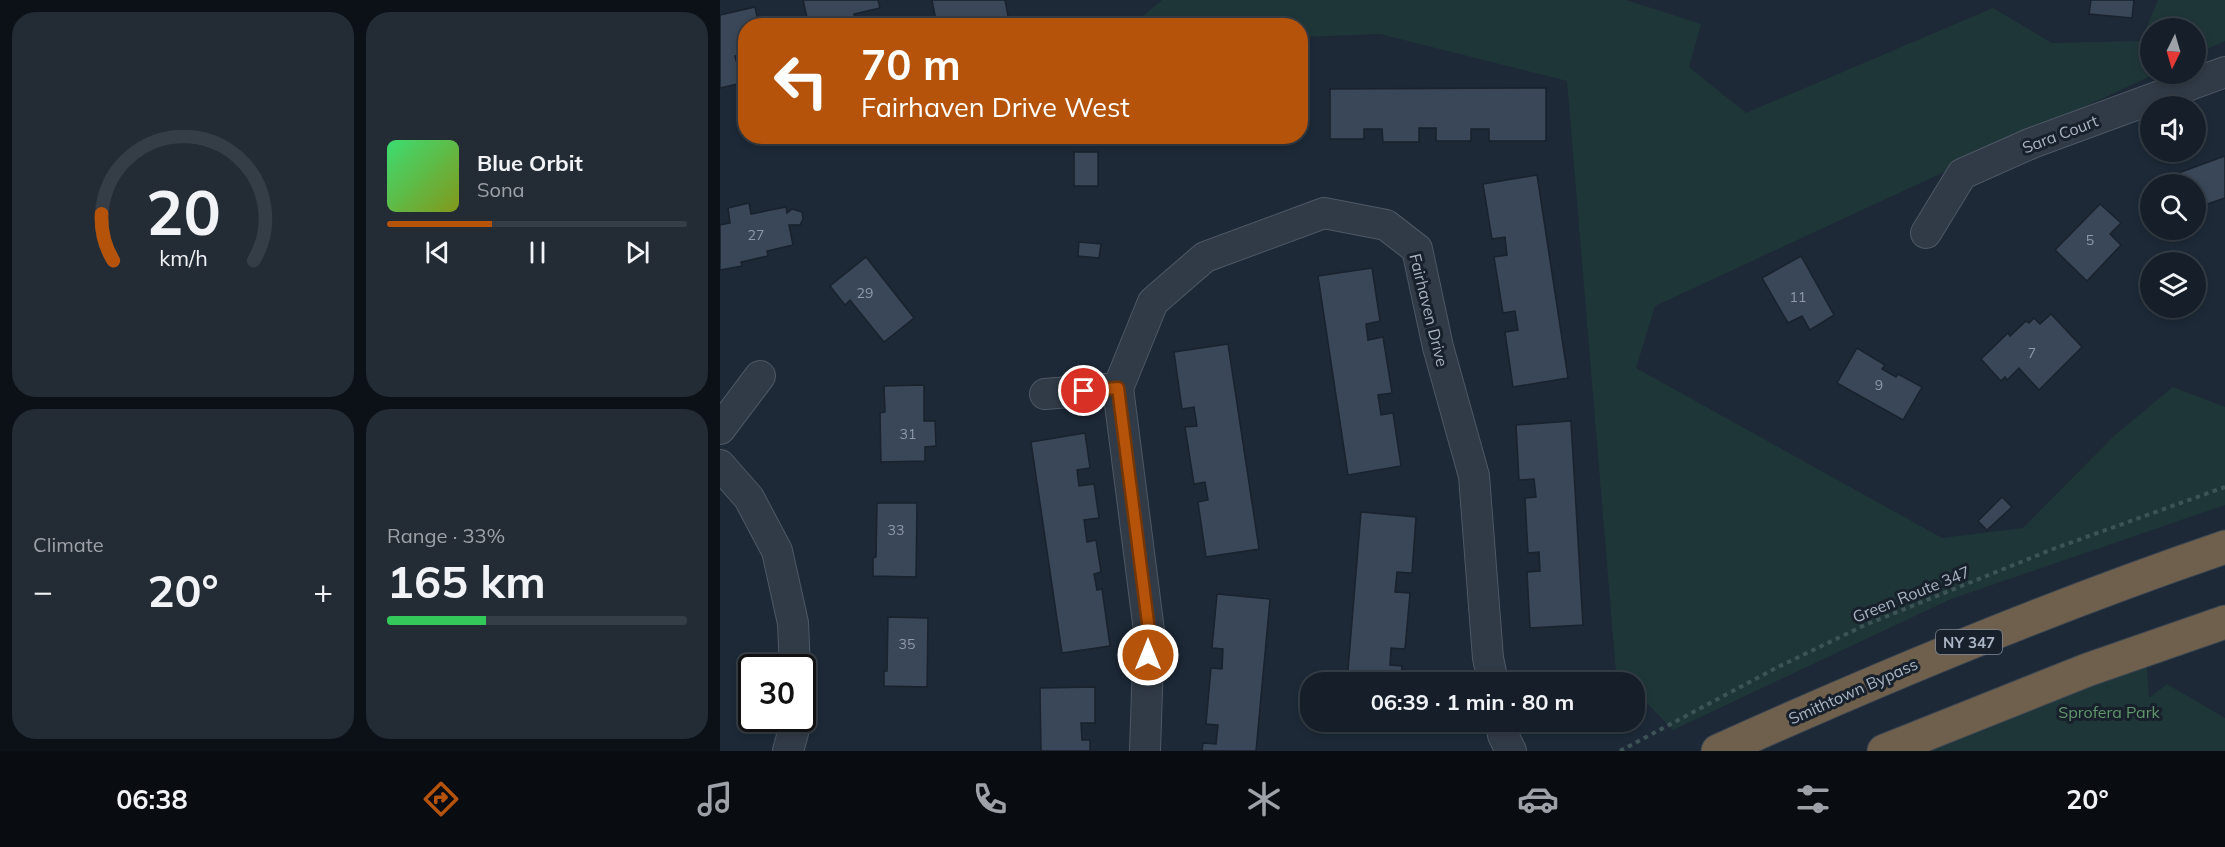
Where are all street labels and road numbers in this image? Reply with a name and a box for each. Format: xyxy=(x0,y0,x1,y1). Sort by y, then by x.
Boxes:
street label: Sara Court xyxy=(2019,110,2101,158)
street label: Fairhaven Drive xyxy=(1405,251,1453,369)
street label: Green Route 347 xyxy=(1849,561,1973,627)
road number: NY 347 xyxy=(1936,630,2002,654)
street label: Smithtown Bypass xyxy=(1785,654,1921,728)

